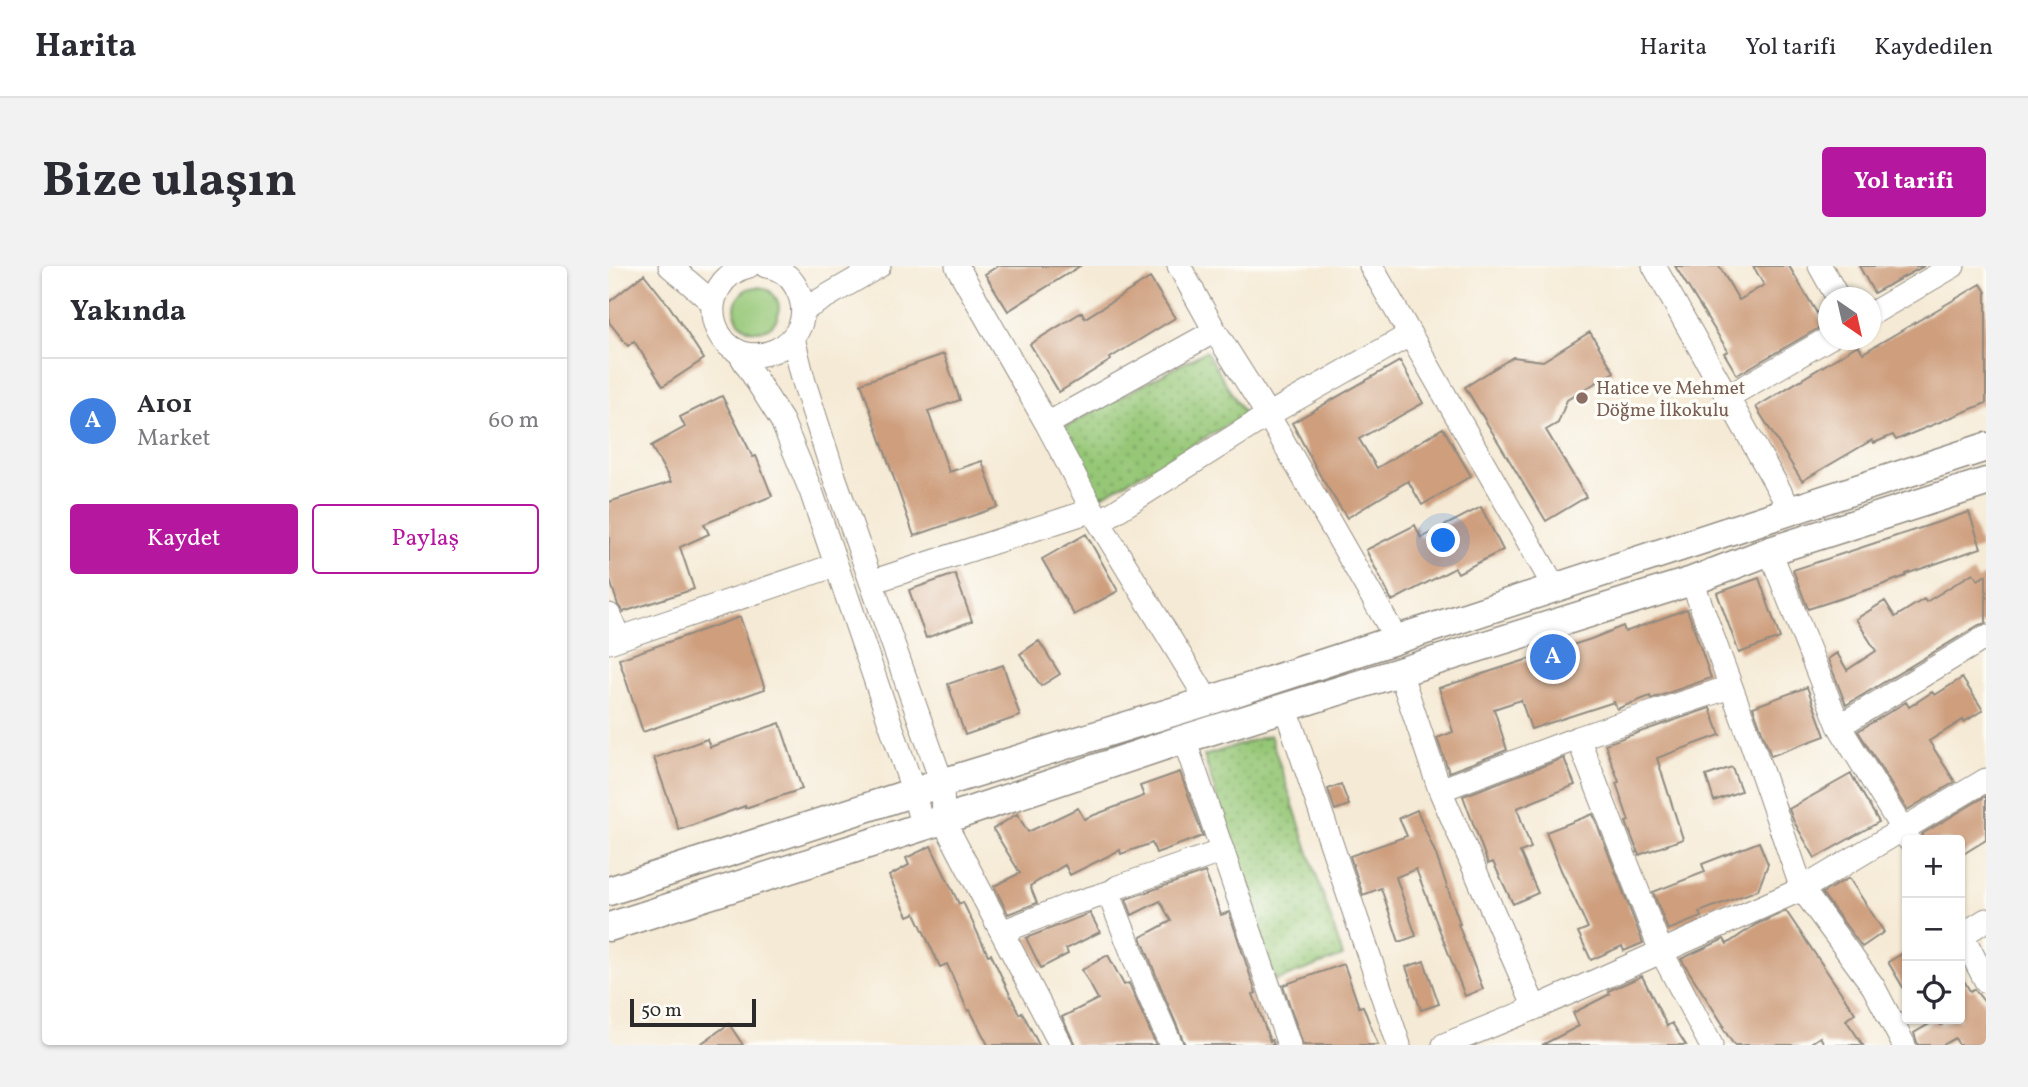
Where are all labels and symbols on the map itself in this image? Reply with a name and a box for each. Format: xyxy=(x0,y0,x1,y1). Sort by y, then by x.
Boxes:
north arrow xyxy=(1818,287,1881,350)
place label: Hatice ve Mehmet Döğme İlkokulu xyxy=(1596,376,1746,424)
marker: Hatice ve Mehmet Döğme İlkokulu xyxy=(1574,390,1590,406)
your location xyxy=(1426,523,1460,557)
pin: A xyxy=(1530,631,1576,683)
scale bar xyxy=(630,996,756,1028)

